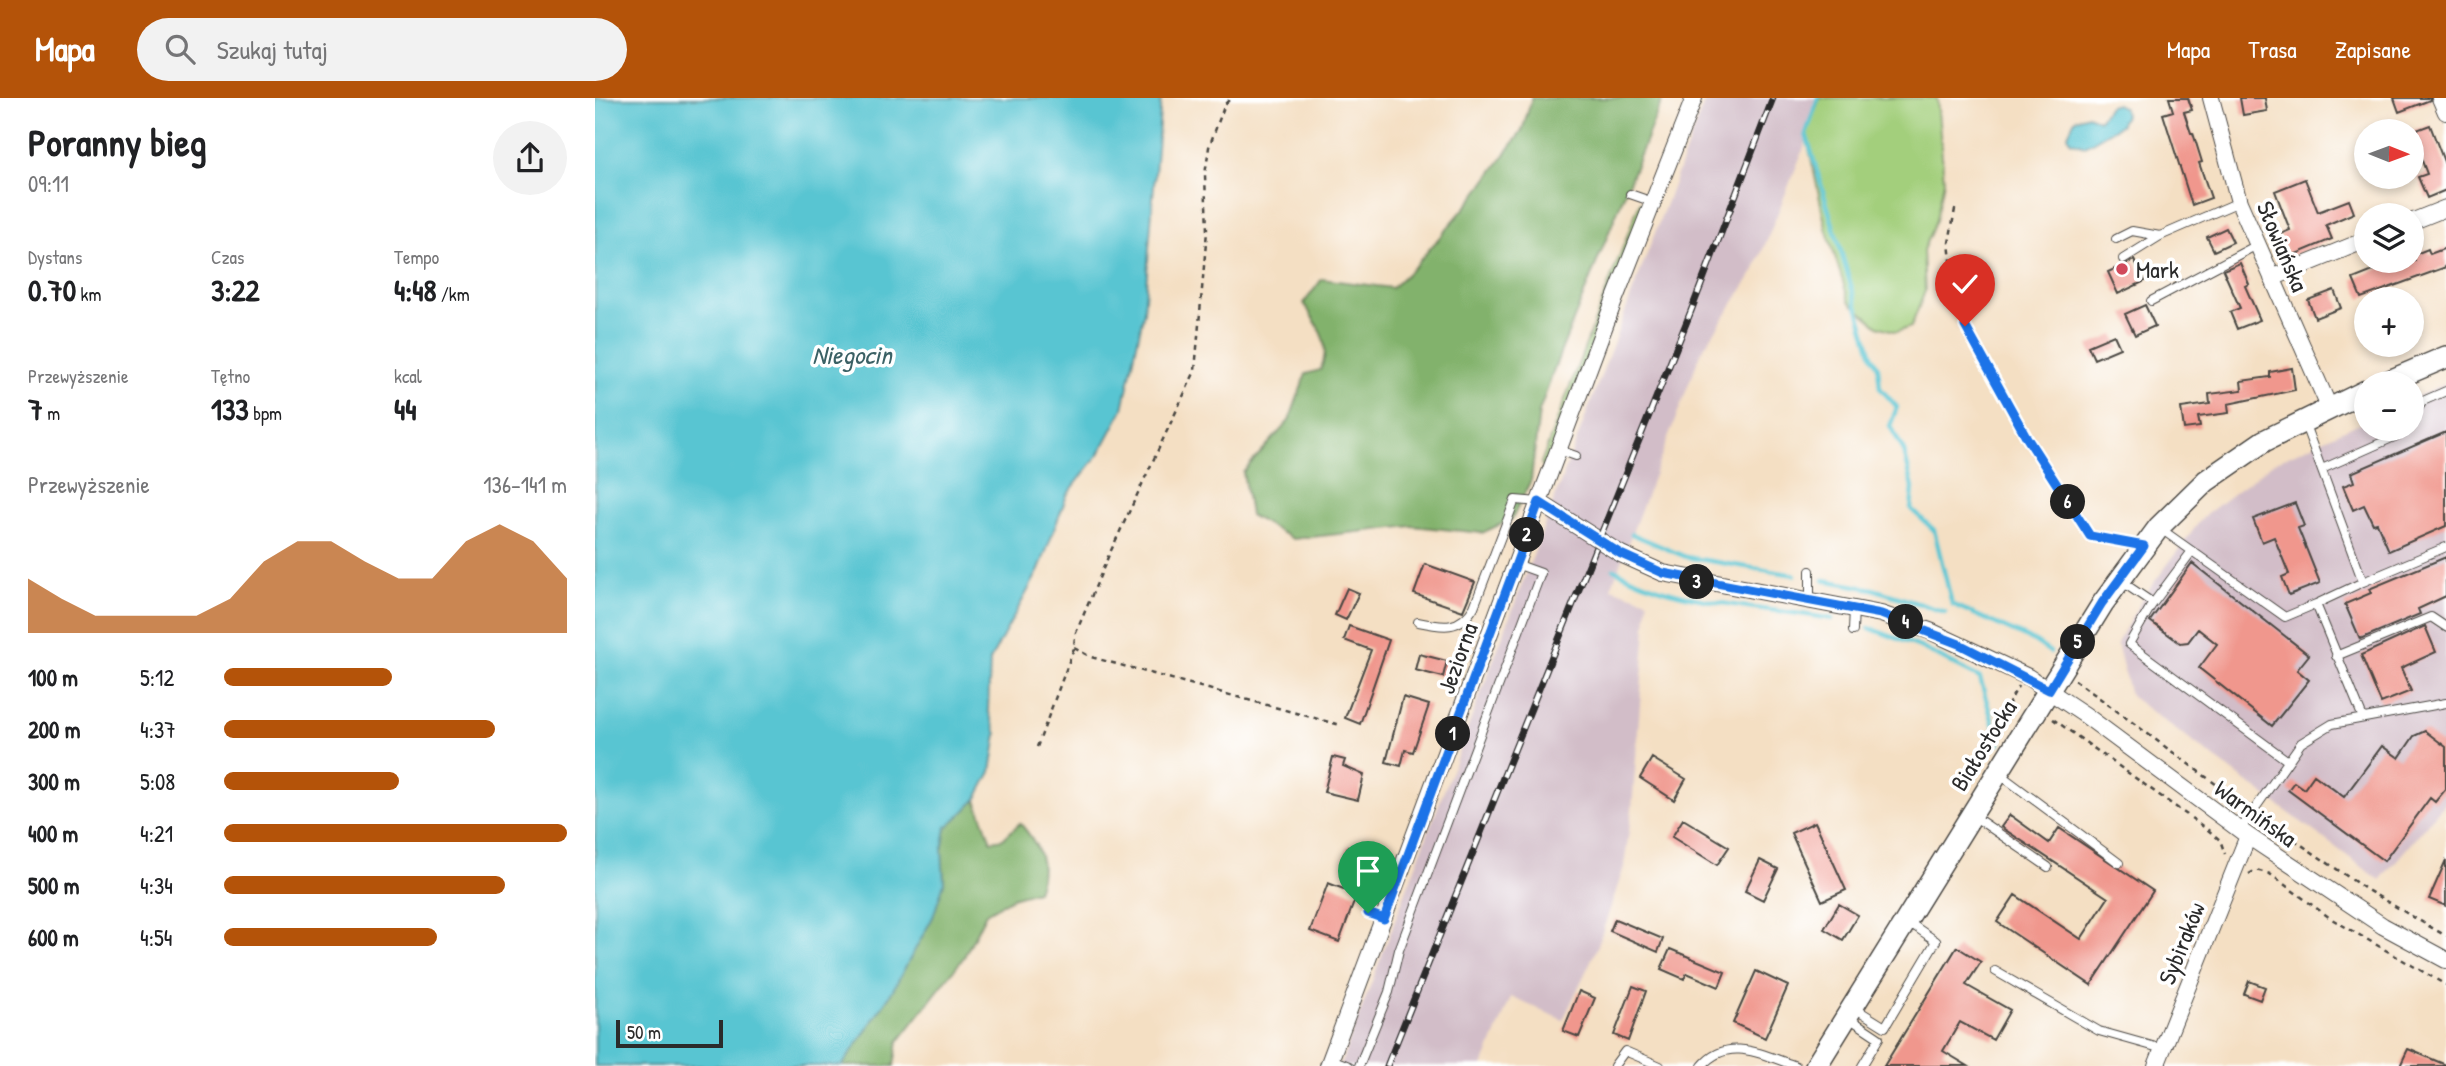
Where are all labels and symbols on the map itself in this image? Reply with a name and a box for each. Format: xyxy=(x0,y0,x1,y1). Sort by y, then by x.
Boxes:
north arrow xyxy=(2354,119,2424,189)
street label: Słowiańska xyxy=(2250,196,2316,296)
place label: Mark xyxy=(2136,253,2179,285)
pin xyxy=(1935,254,1995,326)
marker: Mark xyxy=(2114,261,2130,277)
water label: Niegocin xyxy=(812,337,894,373)
pin: 6 xyxy=(2051,484,2085,520)
pin: 2 xyxy=(1509,518,1545,552)
pin: 3 xyxy=(1679,564,1715,600)
pin: 4 xyxy=(1889,604,1923,640)
street label: Jeziorna xyxy=(1429,618,1485,698)
pin: 5 xyxy=(2061,624,2095,660)
street label: Białostocka xyxy=(1943,693,2023,797)
pin: 1 xyxy=(1435,716,1471,752)
street label: Warmińska xyxy=(2208,772,2304,854)
pin xyxy=(1338,841,1398,913)
street label: Sybiraków xyxy=(2150,897,2212,989)
scale bar xyxy=(616,1017,723,1049)

